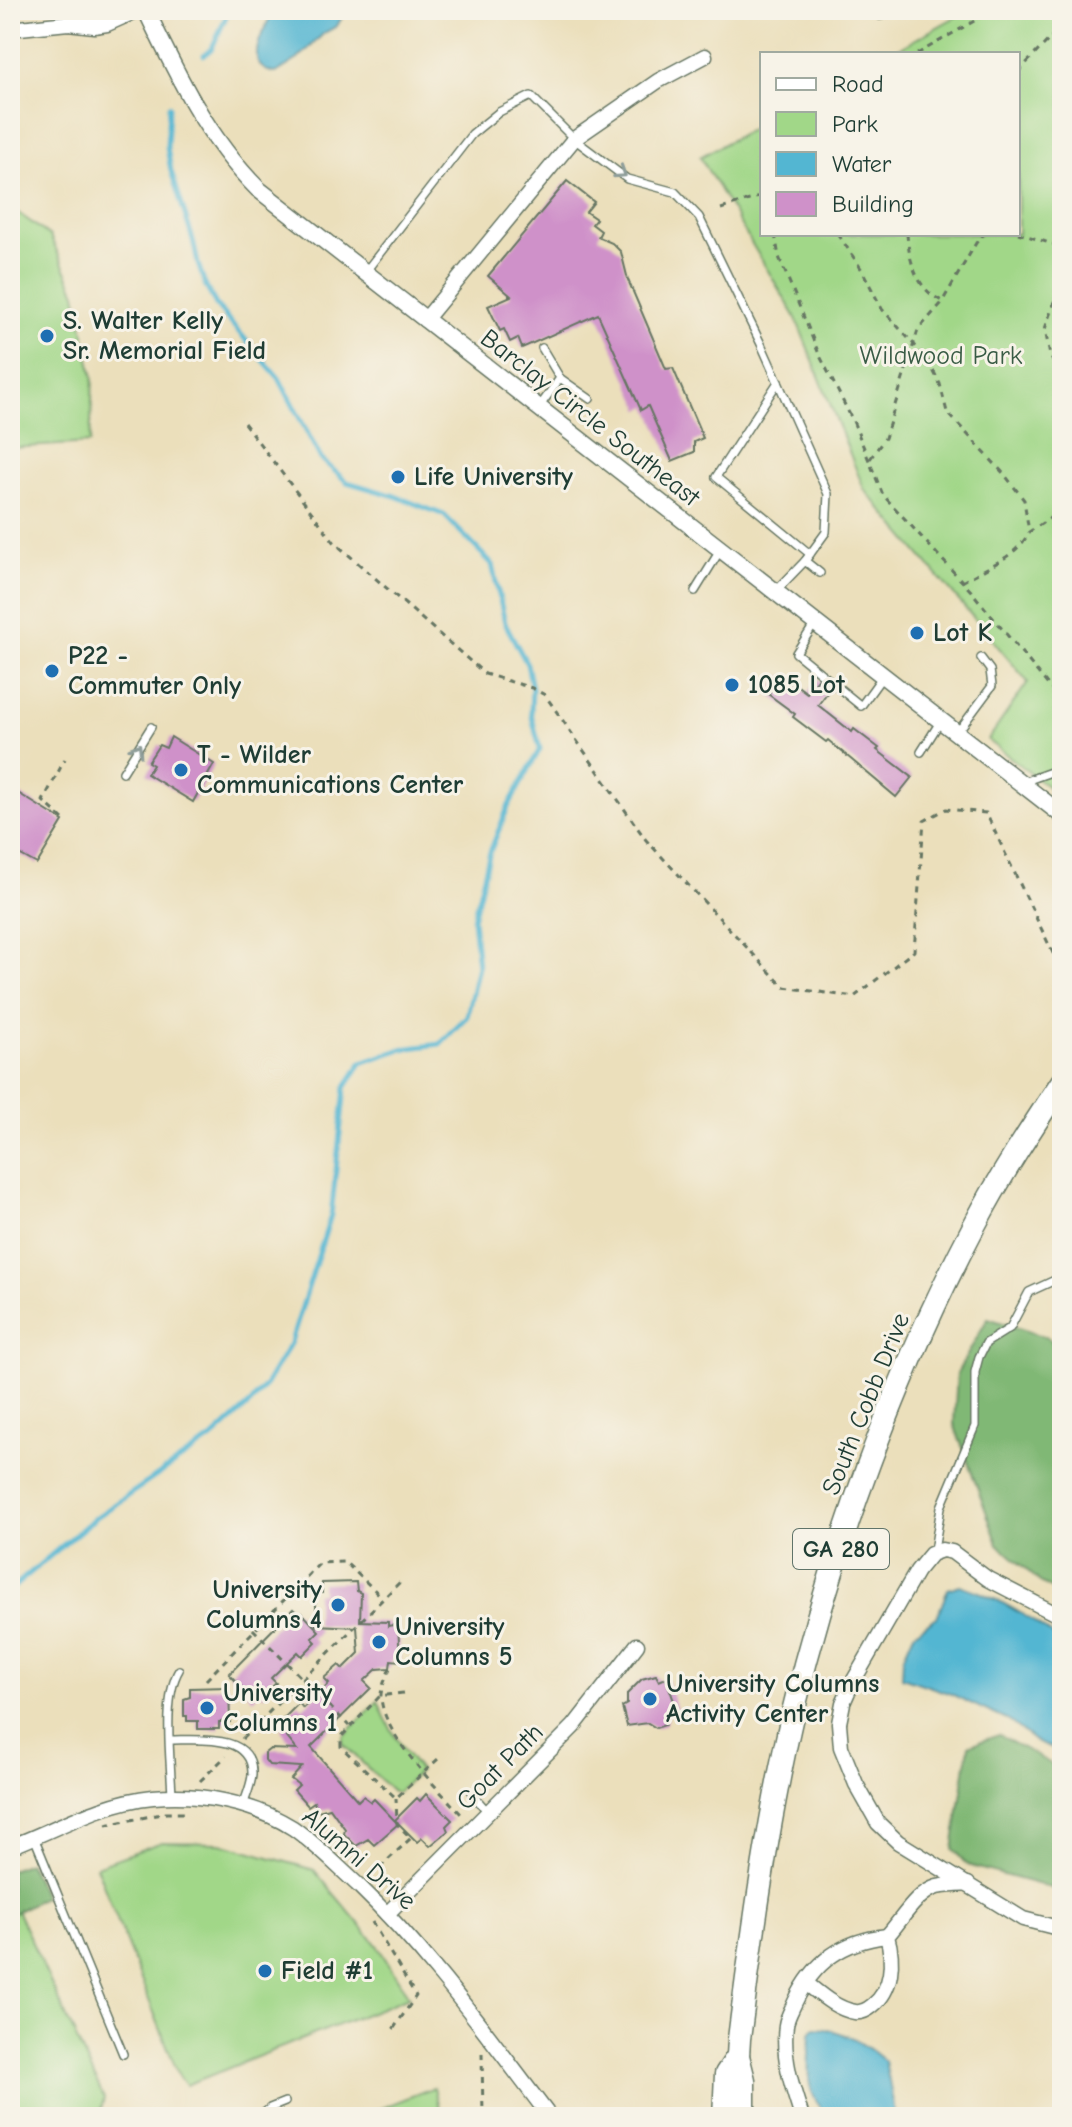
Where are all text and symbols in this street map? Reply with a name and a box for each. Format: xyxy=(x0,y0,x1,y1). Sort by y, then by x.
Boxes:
legend xyxy=(760,52,1020,236)
text: Road xyxy=(832,70,884,98)
text: Park xyxy=(832,110,878,138)
text: Water xyxy=(832,150,892,178)
one-way arrow xyxy=(612,164,626,179)
text: Building xyxy=(832,190,914,218)
place label: S. Walter Kelly Sr. Memorial Field xyxy=(63,306,266,366)
street label: Barclay Circle Southeast xyxy=(474,323,707,514)
marker: S. Walter Kelly Sr. Memorial Field xyxy=(38,327,56,345)
park label: Wildwood Park xyxy=(860,341,1023,371)
place label: Life University xyxy=(414,462,573,492)
marker: Life University xyxy=(389,468,407,486)
place label: Lot K xyxy=(933,618,992,648)
marker: Lot K xyxy=(908,624,926,642)
place label: P22 - Commuter Only xyxy=(68,641,241,701)
marker: P22 - Commuter Only xyxy=(43,662,61,680)
place label: 1085 Lot xyxy=(748,670,845,700)
marker: 1085 Lot xyxy=(723,676,741,694)
place label: T - Wilder Communications Center xyxy=(197,740,464,800)
one-way arrow xyxy=(127,743,142,758)
marker: T - Wilder Communications Center xyxy=(172,761,190,779)
street label: South Cobb Drive xyxy=(816,1309,916,1499)
road number: GA 280 xyxy=(793,1529,889,1569)
place label: University Columns 4 xyxy=(206,1575,322,1635)
marker: University Columns 4 xyxy=(329,1596,347,1614)
place label: University Columns 5 xyxy=(395,1612,513,1672)
marker: University Columns 5 xyxy=(370,1633,388,1651)
place label: University Columns Activity Center xyxy=(666,1669,879,1729)
place label: University Columns 1 xyxy=(223,1678,337,1738)
marker: University Columns Activity Center xyxy=(641,1690,659,1708)
marker: University Columns 1 xyxy=(198,1699,216,1717)
street label: Goat Path xyxy=(450,1717,550,1817)
street label: Alumni Drive xyxy=(296,1802,422,1916)
place label: Field #1 xyxy=(281,1956,373,1986)
marker: Field #1 xyxy=(256,1962,274,1980)

